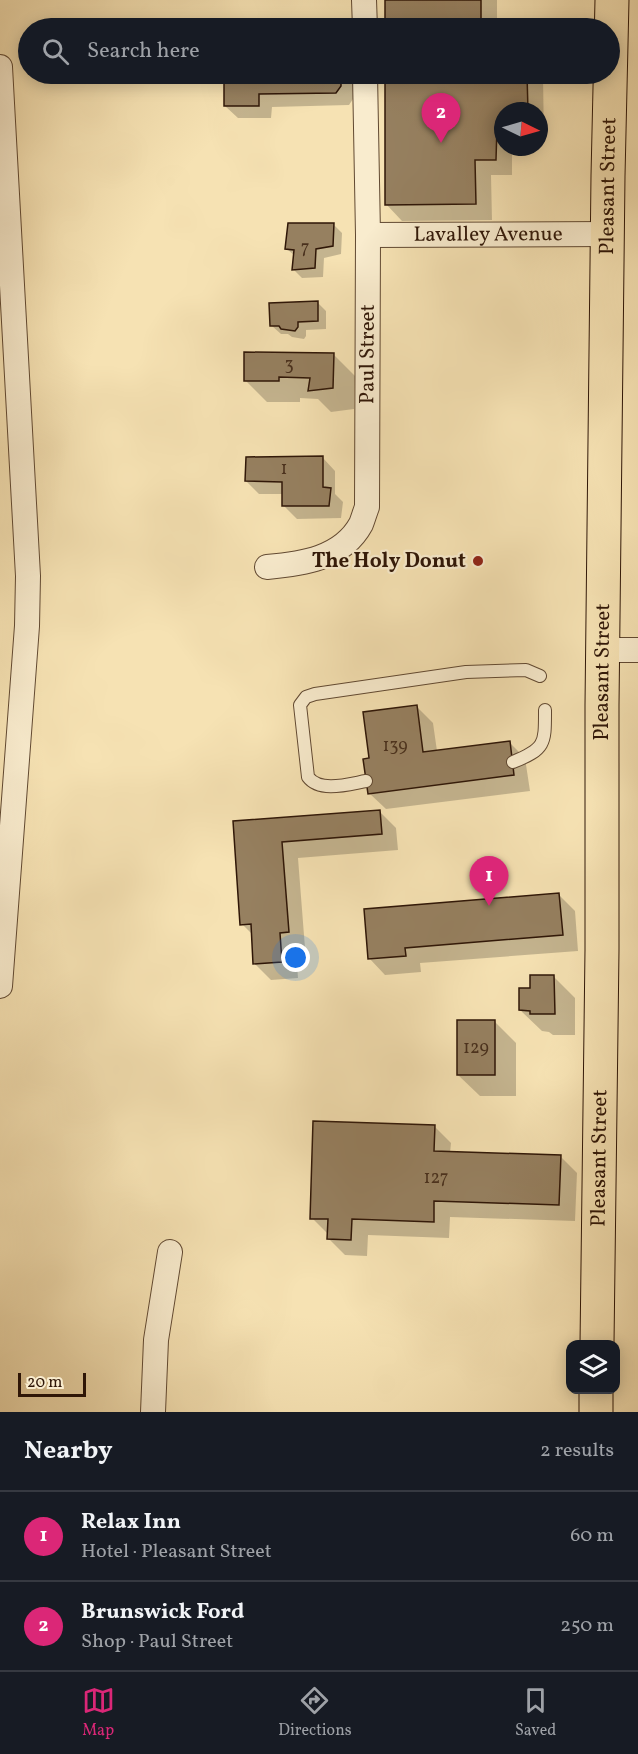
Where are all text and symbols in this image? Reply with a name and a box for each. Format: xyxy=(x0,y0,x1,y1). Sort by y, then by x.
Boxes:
search box xyxy=(18,18,620,84)
icon: search xyxy=(39,35,72,68)
text: Search here xyxy=(87,36,200,67)
pin: 2 xyxy=(422,94,460,143)
north arrow xyxy=(494,102,548,156)
street label: Pleasant Street xyxy=(593,117,624,255)
street label: Lavalley Avenue xyxy=(413,220,563,249)
house number: 7 xyxy=(301,236,309,261)
street label: Paul Street xyxy=(353,304,382,404)
house number: 3 xyxy=(284,353,294,378)
house number: 1 xyxy=(281,457,287,482)
place label: The Holy Donut xyxy=(312,547,466,576)
marker: The Holy Donut xyxy=(471,554,485,568)
street label: Pleasant Street xyxy=(588,603,618,741)
house number: 139 xyxy=(382,734,408,759)
pin: 1 xyxy=(470,856,508,906)
your location xyxy=(281,943,310,972)
house number: 129 xyxy=(463,1036,489,1061)
street label: Pleasant Street xyxy=(584,1089,615,1227)
house number: 127 xyxy=(424,1166,448,1191)
map controls xyxy=(566,1340,620,1394)
button: layers xyxy=(566,1340,620,1394)
scale bar xyxy=(18,1370,86,1398)
text: 20 m xyxy=(27,1372,62,1394)
text: Nearby xyxy=(24,1433,113,1469)
text: 2 results xyxy=(540,1437,614,1465)
text: Relax Inn xyxy=(81,1507,181,1538)
text: 1 xyxy=(39,1522,48,1550)
text: 60 m xyxy=(570,1522,614,1550)
text: Hotel · Pleasant Street xyxy=(81,1538,272,1566)
text: Brunswick Ford xyxy=(81,1597,244,1628)
text: 2 xyxy=(38,1612,49,1640)
text: 250 m xyxy=(560,1612,614,1640)
text: Shop · Paul Street xyxy=(81,1628,233,1656)
tab: Map xyxy=(82,1684,115,1742)
tab: Directions xyxy=(278,1684,352,1742)
tab: Saved xyxy=(515,1684,556,1742)

